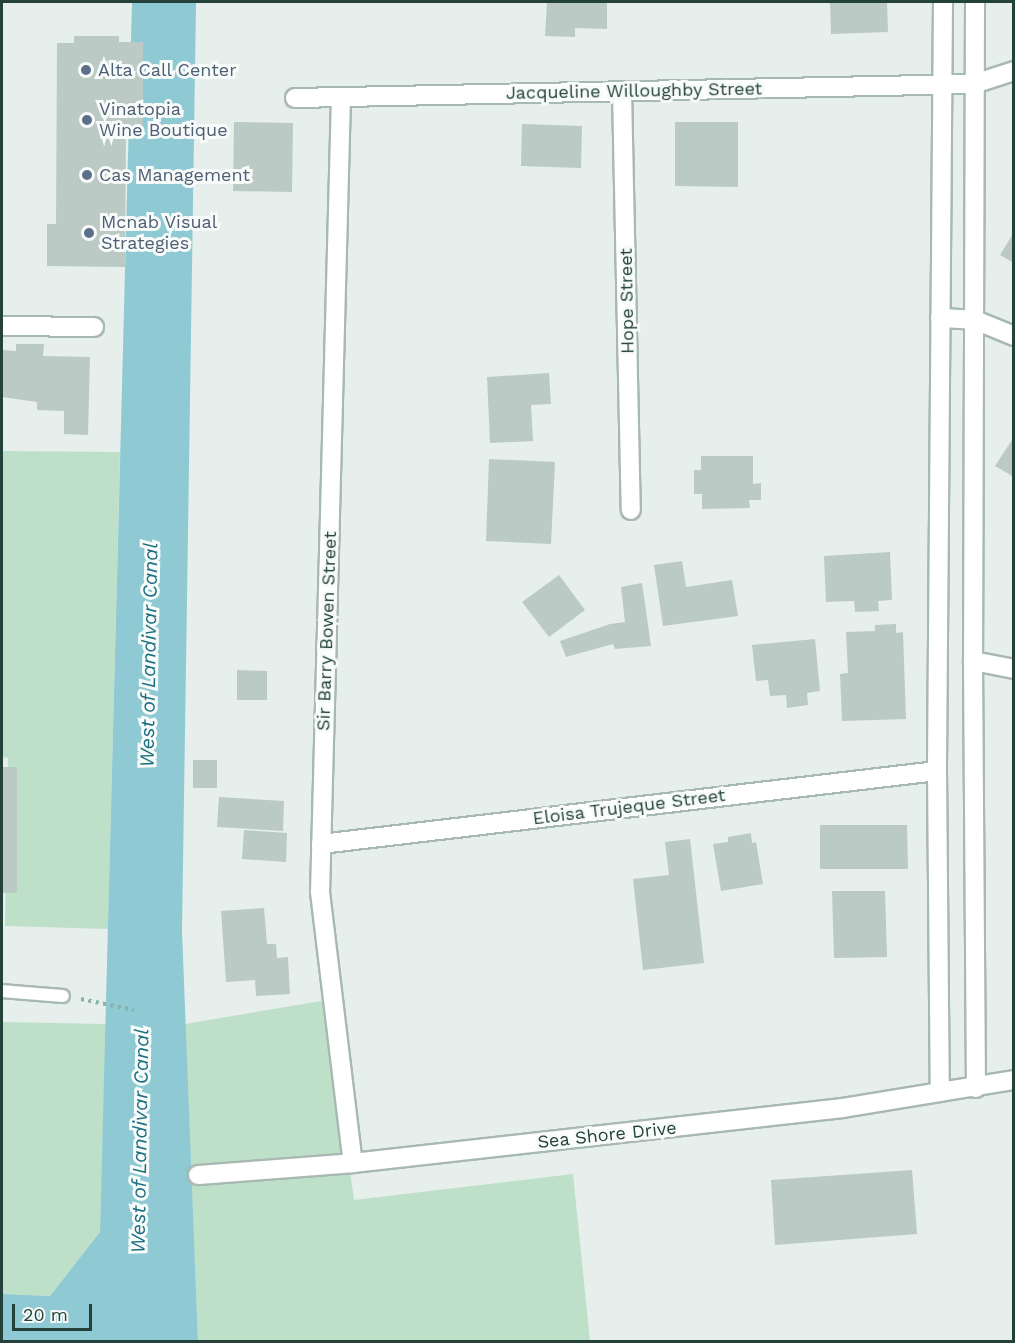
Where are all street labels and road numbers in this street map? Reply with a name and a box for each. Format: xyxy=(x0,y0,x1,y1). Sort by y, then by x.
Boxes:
street label: Jacqueline Willoughby Street xyxy=(505,78,763,104)
street label: Hope Street xyxy=(615,248,639,354)
street label: Sir Barry Bowen Street xyxy=(313,530,341,732)
street label: Eloisa Trujeque Street xyxy=(531,784,727,830)
street label: Sea Shore Drive xyxy=(536,1117,678,1153)

